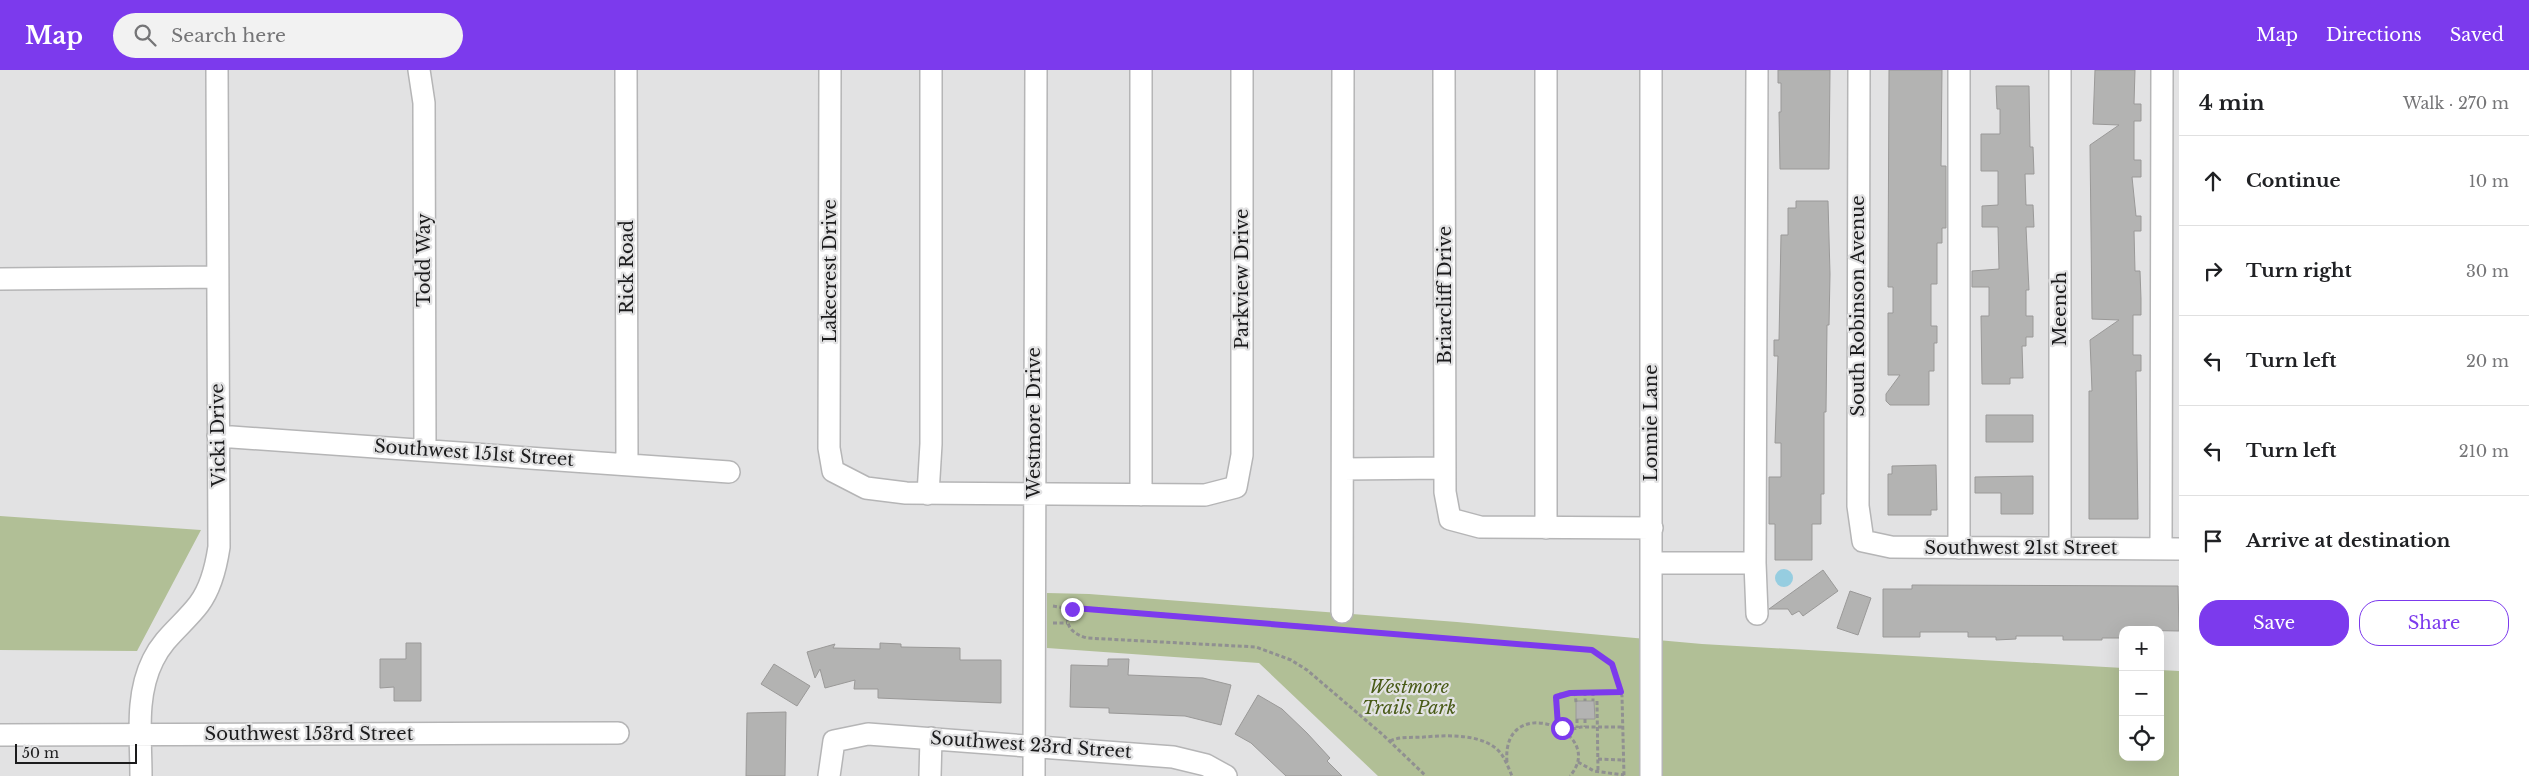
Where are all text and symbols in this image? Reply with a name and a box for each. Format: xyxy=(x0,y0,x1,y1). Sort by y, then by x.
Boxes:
search box xyxy=(113,13,463,58)
text: Map xyxy=(25,21,83,50)
icon: search xyxy=(131,21,159,49)
text: Search here xyxy=(171,24,286,47)
text: Map xyxy=(2256,24,2298,46)
text: Directions xyxy=(2326,24,2422,46)
text: Saved xyxy=(2450,24,2504,46)
text: 4 min xyxy=(2199,90,2265,116)
text: Walk · 270 m xyxy=(2403,93,2509,113)
icon: ahead xyxy=(2199,167,2227,195)
text: Continue xyxy=(2246,169,2341,192)
text: 10 m xyxy=(2469,171,2509,191)
street label: South Robinson Avenue xyxy=(1847,195,1869,417)
street label: Lakecrest Drive xyxy=(819,199,841,343)
street label: Parkview Drive xyxy=(1231,209,1253,349)
street label: Todd Way xyxy=(413,213,435,307)
street label: Rick Road xyxy=(616,220,638,314)
street label: Briarcliff Drive xyxy=(1434,226,1456,364)
icon: right xyxy=(2199,257,2227,285)
text: Turn right xyxy=(2246,259,2352,282)
text: 30 m xyxy=(2466,261,2509,281)
street label: Meench xyxy=(2049,272,2071,346)
street label: Westmore Drive xyxy=(1023,347,1045,500)
icon: left xyxy=(2199,347,2227,375)
text: Turn left xyxy=(2246,349,2337,372)
text: 20 m xyxy=(2466,351,2509,371)
street label: Lonnie Lane xyxy=(1640,364,1662,482)
street label: Vicki Drive xyxy=(206,383,230,488)
street label: Southwest 151st Street xyxy=(373,435,575,471)
icon: left xyxy=(2199,437,2227,465)
text: Turn left xyxy=(2246,439,2337,462)
text: 210 m xyxy=(2459,441,2509,461)
icon: arrive xyxy=(2199,527,2227,555)
text: Arrive at destination xyxy=(2246,529,2450,552)
street label: Southwest 21st Street xyxy=(1924,537,2118,559)
route end xyxy=(1061,598,1084,621)
button: Save xyxy=(2199,600,2349,646)
button: Share xyxy=(2359,600,2509,646)
map controls xyxy=(2119,626,2164,761)
button: + xyxy=(2119,626,2164,671)
button: − xyxy=(2119,671,2164,716)
park label: Westmore Trails Park xyxy=(1362,676,1456,719)
button: locate xyxy=(2119,716,2164,761)
route start xyxy=(1551,717,1574,740)
street label: Southwest 153rd Street xyxy=(205,723,414,745)
street label: Southwest 23rd Street xyxy=(930,727,1133,763)
scale bar xyxy=(15,741,138,764)
text: 50 m xyxy=(22,744,59,762)

